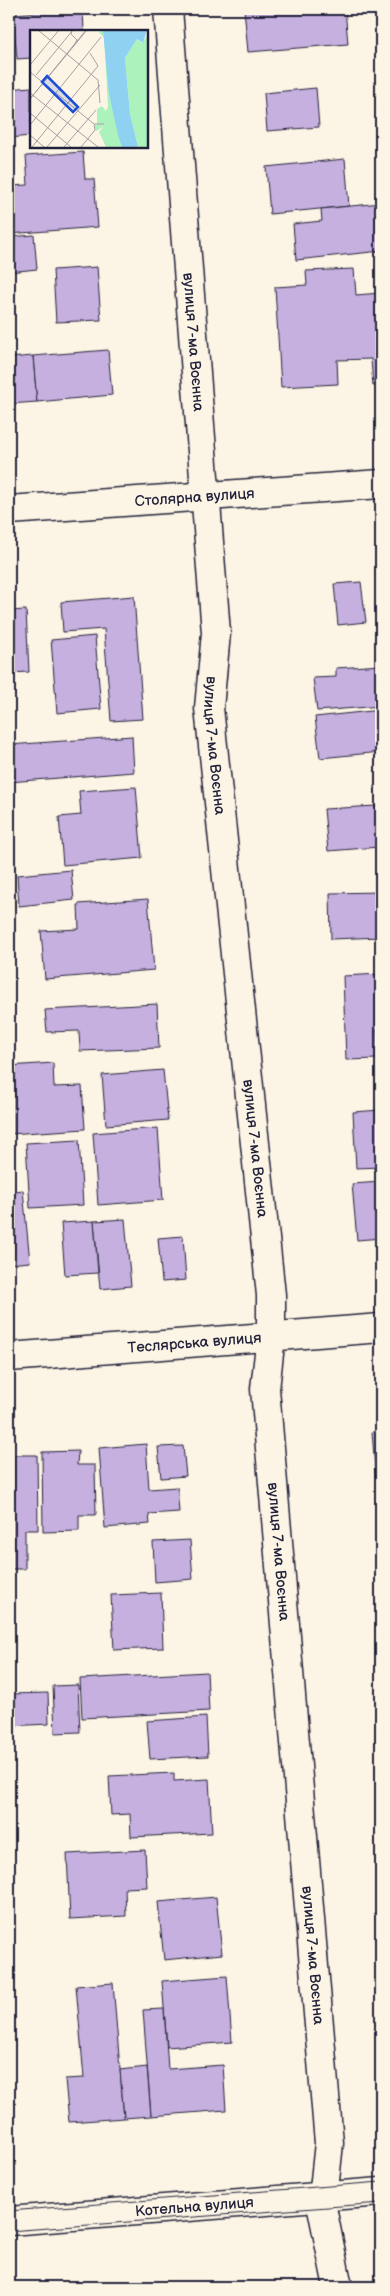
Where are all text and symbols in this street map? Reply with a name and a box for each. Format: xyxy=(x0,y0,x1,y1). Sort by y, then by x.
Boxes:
inset map xyxy=(30,30,148,148)
street label: вулиця 7-ма Воєнна xyxy=(179,272,208,412)
street label: Столярна вулиця xyxy=(134,483,255,511)
street label: вулиця 7-ма Воєнна xyxy=(200,675,230,816)
street label: вулиця 7-ма Воєнна xyxy=(239,1078,272,1219)
street label: Теслярська вулиця xyxy=(127,1328,262,1357)
street label: вулиця 7-ма Воєнна xyxy=(263,1481,294,1622)
street label: вулиця 7-ма Воєнна xyxy=(298,1885,328,2026)
street label: Котельна вулиця xyxy=(134,2192,254,2221)

